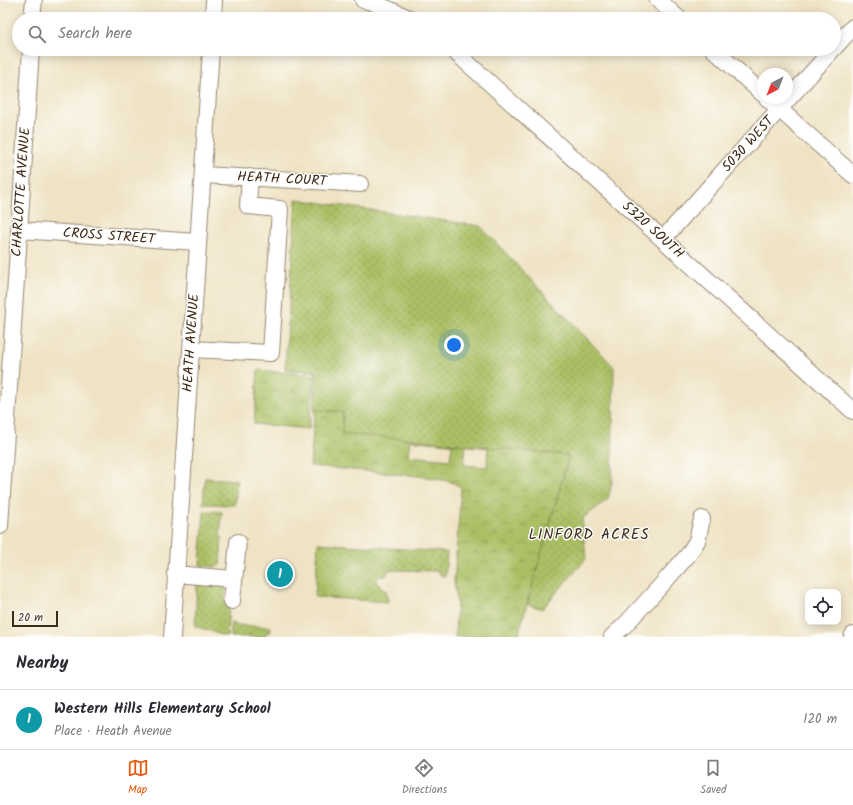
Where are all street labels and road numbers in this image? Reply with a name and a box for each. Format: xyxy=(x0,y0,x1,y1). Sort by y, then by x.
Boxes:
street label: 5030 WEST xyxy=(717,110,780,177)
street label: CHARLOTTE AVENUE xyxy=(6,126,37,257)
street label: HEATH COURT xyxy=(237,166,329,192)
street label: 5320 SOUTH xyxy=(617,196,689,264)
street label: CROSS STREET xyxy=(62,222,157,250)
street label: HEATH AVENUE xyxy=(177,292,205,393)

